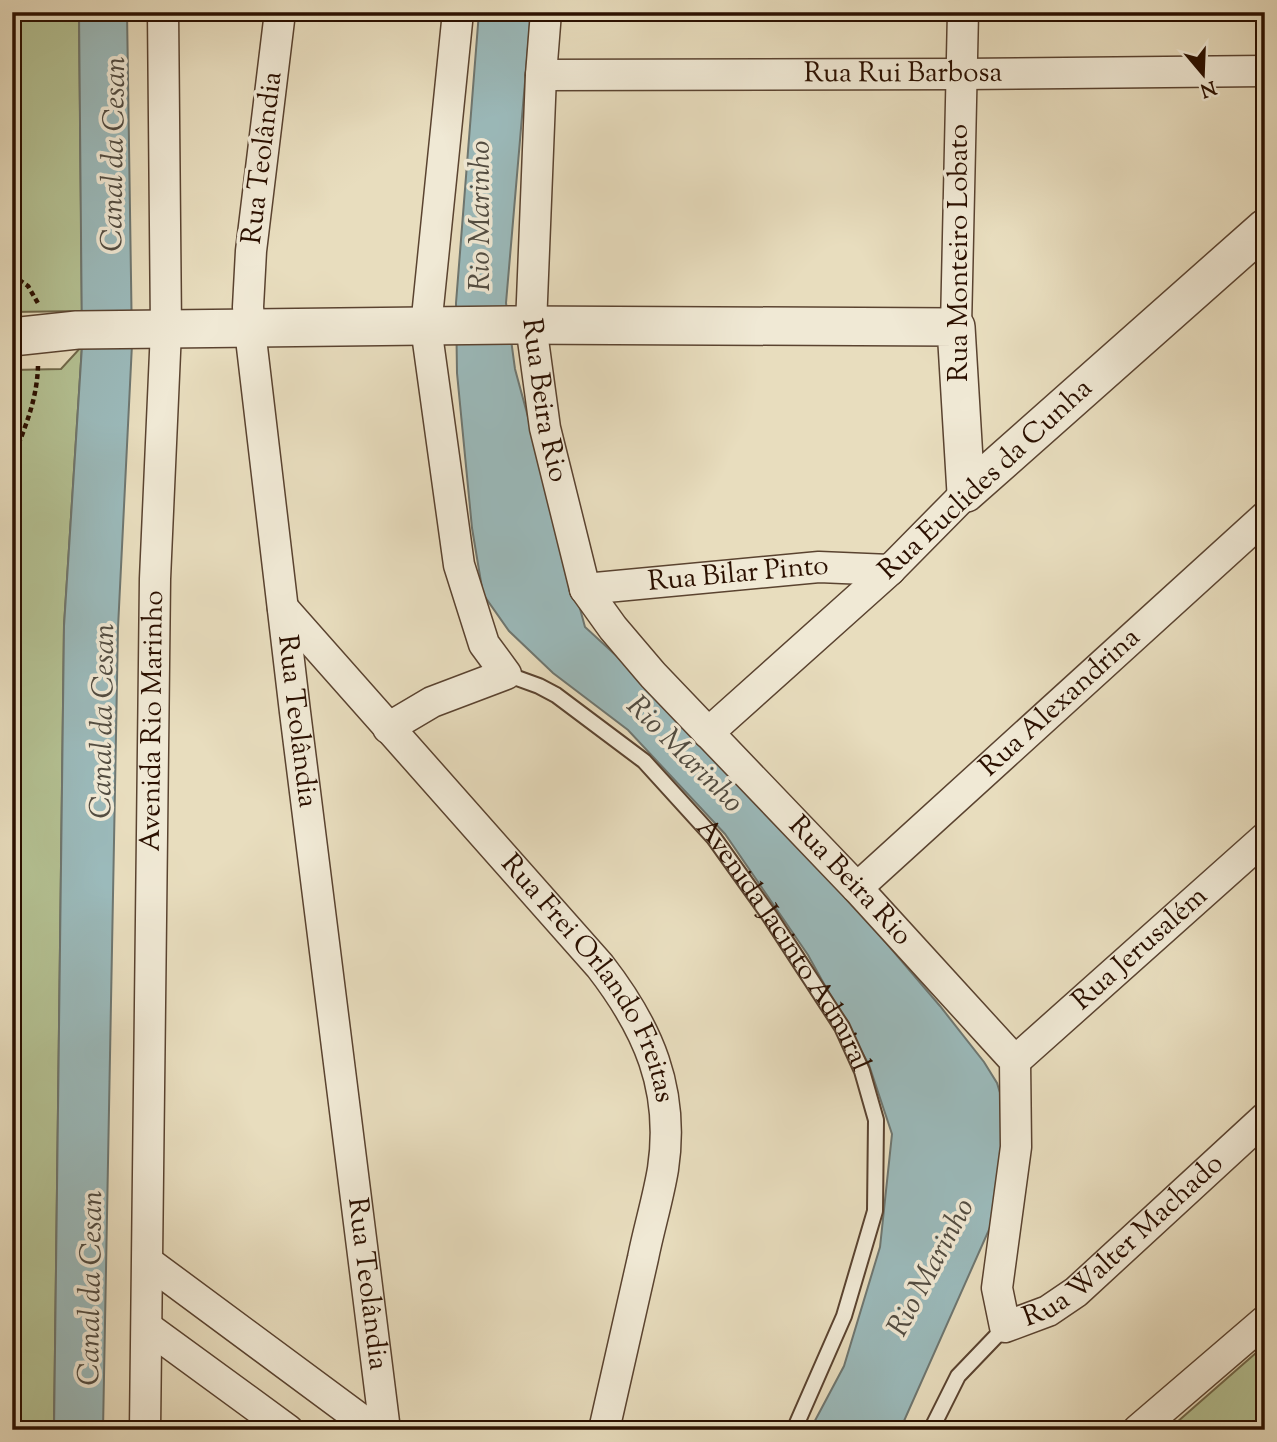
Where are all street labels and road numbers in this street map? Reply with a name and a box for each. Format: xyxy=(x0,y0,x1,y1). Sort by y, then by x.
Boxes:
street label: Rua Rui Barbosa xyxy=(804,54,1003,94)
street label: Rua Teolândia xyxy=(233,69,293,246)
street label: Rua Monteiro Lobato xyxy=(940,124,980,382)
street label: Rua Beira Rio xyxy=(510,316,578,487)
street label: Rua Euclides da Cunha xyxy=(870,370,1102,590)
street label: Rua Bilar Pinto xyxy=(646,547,829,603)
street label: Avenida Rio Marinho xyxy=(132,590,175,852)
street label: Rua Alexandrina xyxy=(971,619,1150,787)
street label: Rua Teolândia xyxy=(266,633,327,810)
street label: Rua Beira Rio xyxy=(778,807,921,955)
street label: Avenida Jacinto Admiral xyxy=(686,810,880,1078)
street label: Rua Frei Orlando Freitas xyxy=(490,846,684,1106)
street label: Rua Jerusalém xyxy=(1064,878,1217,1021)
street label: Rua Walter Machado xyxy=(1017,1145,1233,1339)
street label: Rua Teolândia xyxy=(336,1195,397,1373)

